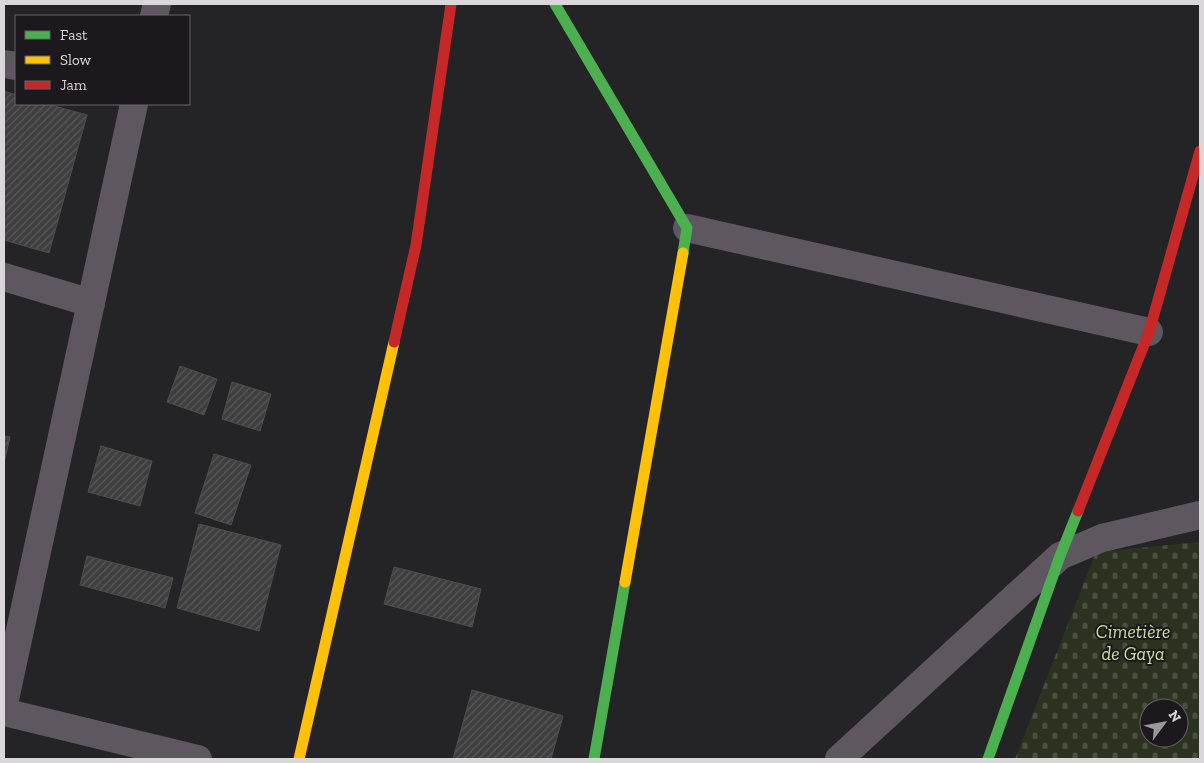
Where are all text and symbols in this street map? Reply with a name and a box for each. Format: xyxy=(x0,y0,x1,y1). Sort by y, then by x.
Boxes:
legend xyxy=(15,15,190,105)
text: Fast xyxy=(60,26,88,44)
text: Slow xyxy=(60,51,92,69)
text: Jam xyxy=(60,76,87,94)
park label: Cimetière de Gaya xyxy=(1096,620,1170,665)
north arrow xyxy=(1139,698,1189,748)
text: N xyxy=(1165,707,1185,726)

